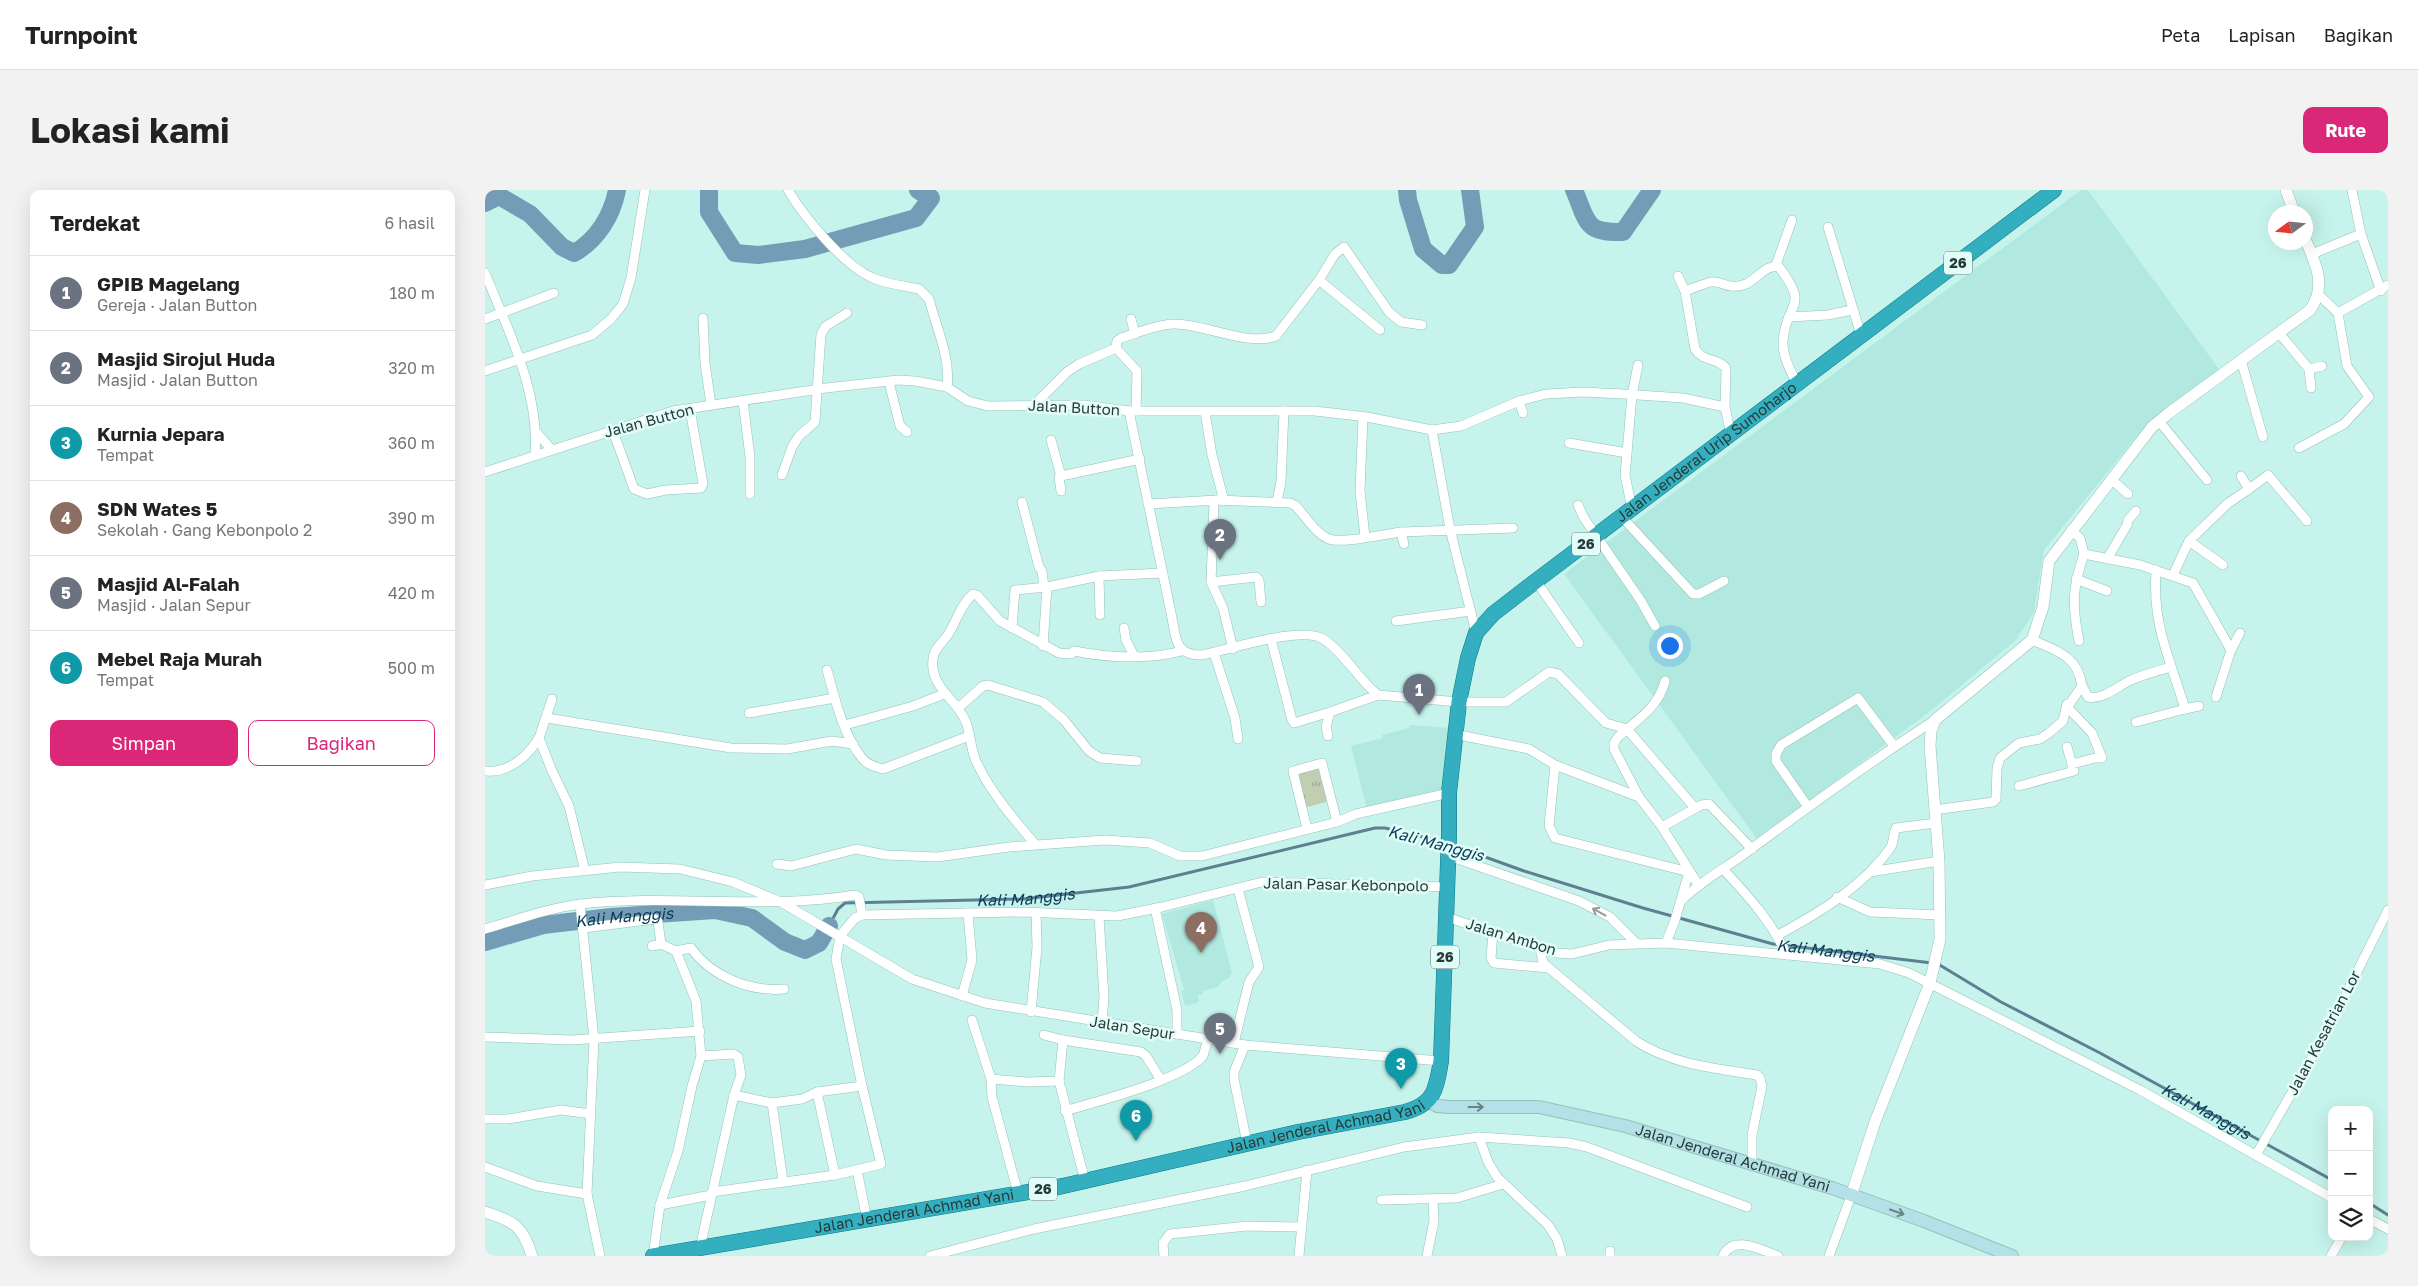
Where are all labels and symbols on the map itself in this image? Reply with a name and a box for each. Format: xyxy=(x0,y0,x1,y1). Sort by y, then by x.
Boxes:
north arrow xyxy=(2268,205,2313,250)
road number: 26 xyxy=(1944,252,1972,274)
street label: Jalan Jenderal Urip Sumoharjo xyxy=(1612,378,1800,525)
street label: Jalan Button xyxy=(1028,396,1121,418)
street label: Jalan Button xyxy=(602,399,696,441)
pin: 2 xyxy=(1204,519,1236,560)
road number: 26 xyxy=(1572,532,1600,556)
your location xyxy=(1657,633,1683,659)
pin: 1 xyxy=(1403,674,1435,715)
water label: Kali Manggis xyxy=(1386,821,1488,866)
street label: Jalan Pasar Kebonpolo xyxy=(1263,874,1429,894)
water label: Kali Manggis xyxy=(976,883,1077,910)
water label: Kali Manggis xyxy=(574,903,675,931)
one-way arrow xyxy=(1592,907,1607,917)
pin: 4 xyxy=(1185,912,1217,953)
street label: Jalan Ambon xyxy=(1464,914,1559,958)
water label: Kali Manggis xyxy=(1775,935,1877,966)
road number: 26 xyxy=(1431,946,1459,969)
street label: Jalan Kesatrian Lor xyxy=(2283,967,2364,1098)
street label: Jalan Sepur xyxy=(1089,1011,1176,1043)
pin: 5 xyxy=(1204,1013,1236,1054)
pin: 3 xyxy=(1385,1048,1417,1089)
water label: Kali Manggis xyxy=(2158,1079,2256,1144)
street label: Jalan Jenderal Achmad Yani xyxy=(1224,1096,1428,1156)
pin: 6 xyxy=(1120,1100,1152,1141)
one-way arrow xyxy=(1468,1102,1484,1112)
street label: Jalan Jenderal Achmad Yani xyxy=(1634,1120,1833,1195)
road number: 26 xyxy=(1029,1178,1057,1201)
street label: Jalan Jenderal Achmad Yani xyxy=(813,1185,1015,1236)
one-way arrow xyxy=(1889,1207,1905,1217)

